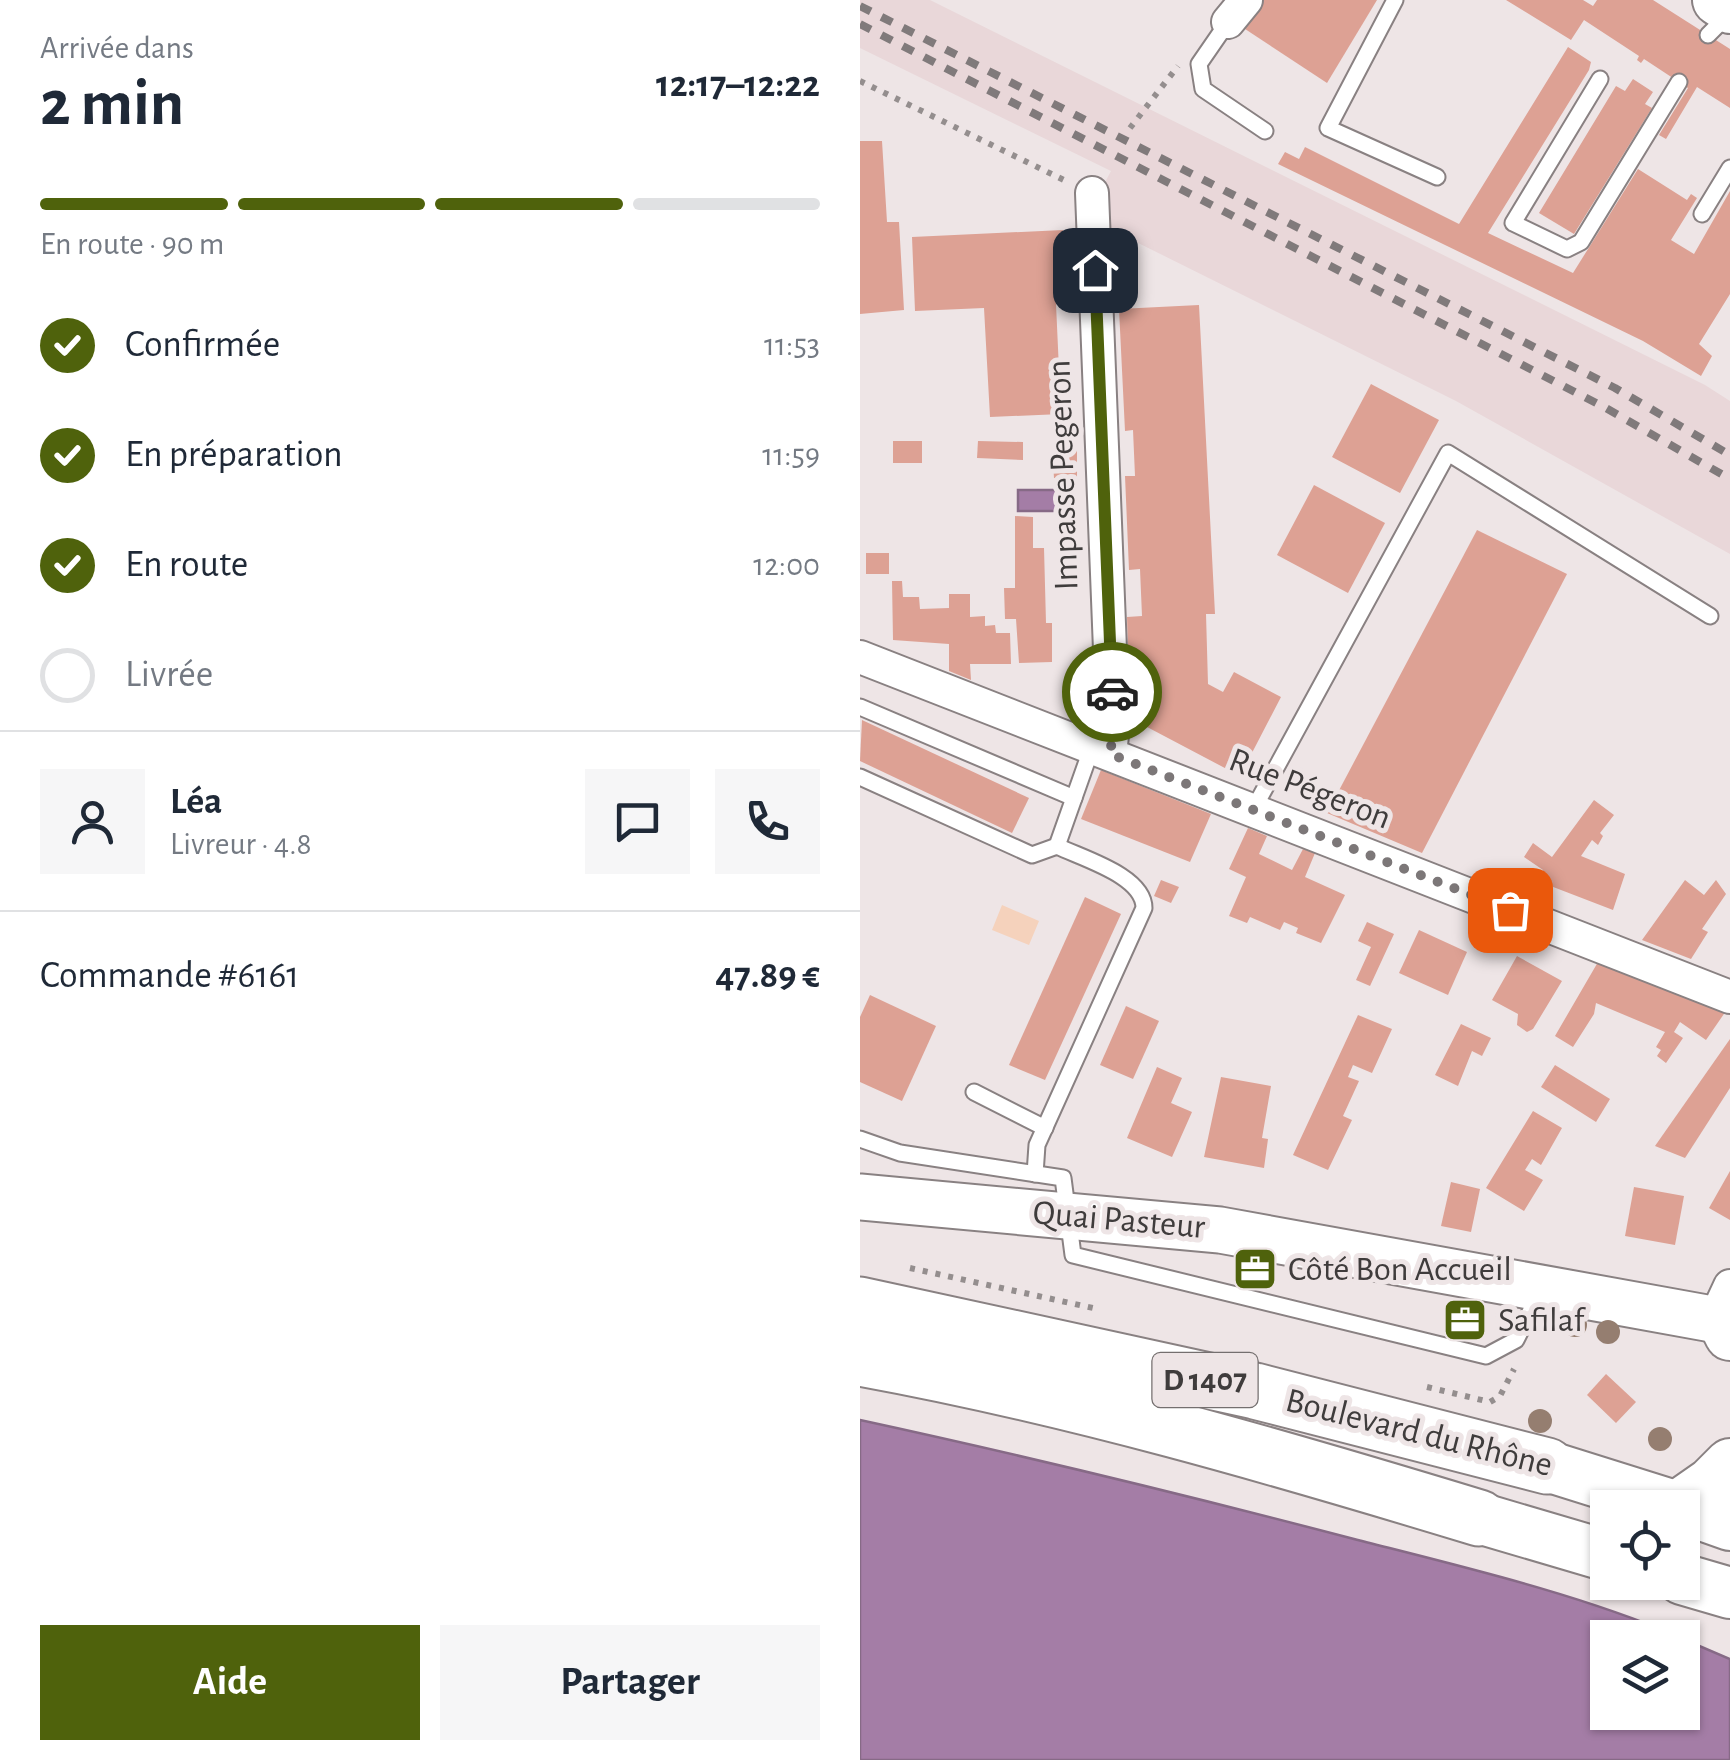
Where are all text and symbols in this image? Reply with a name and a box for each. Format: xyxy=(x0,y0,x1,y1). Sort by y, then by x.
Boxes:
text: Arrivée dans xyxy=(40,32,194,64)
text: 12:17–12:22 xyxy=(656,66,820,104)
text: 2 min xyxy=(40,72,184,137)
text: En route · 90 m xyxy=(40,228,224,260)
pin xyxy=(1053,228,1138,313)
icon: home xyxy=(1068,243,1123,298)
icon: check xyxy=(40,318,95,373)
text: Confirmée xyxy=(125,326,280,364)
text: 11:53 xyxy=(764,329,820,361)
street label: Impasse Pegeron xyxy=(1041,359,1085,591)
icon: check xyxy=(40,428,95,483)
text: En préparation xyxy=(125,436,343,474)
text: 11:59 xyxy=(762,439,820,471)
icon: check xyxy=(40,538,95,593)
text: En route xyxy=(125,546,248,584)
text: 12:00 xyxy=(753,549,820,581)
courier xyxy=(1062,642,1162,742)
text: Livrée xyxy=(125,656,213,694)
icon: car xyxy=(1085,665,1140,720)
street label: Rue Pégeron xyxy=(1224,742,1396,836)
button: person xyxy=(40,769,145,874)
button: chat xyxy=(585,769,690,874)
button: phone xyxy=(715,769,820,874)
text: Léa xyxy=(170,783,222,821)
text: Livreur · 4.8 xyxy=(170,828,312,860)
pin xyxy=(1468,868,1553,953)
icon: bag xyxy=(1483,883,1538,938)
text: Commande #6161 xyxy=(40,957,299,995)
text: 47.89 € xyxy=(715,957,820,995)
street label: Quai Pasteur xyxy=(1031,1195,1207,1245)
office icon: Côté Bon Accueil xyxy=(1232,1246,1278,1292)
place label: Côté Bon Accueil xyxy=(1288,1252,1512,1287)
office icon: Safilaf xyxy=(1442,1297,1488,1343)
place label: Safilaf xyxy=(1498,1303,1587,1338)
road number: D 1407 xyxy=(1152,1353,1258,1407)
street label: Boulevard du Rhône xyxy=(1282,1383,1556,1483)
map controls xyxy=(1590,1490,1700,1730)
button: locate xyxy=(1590,1490,1700,1600)
button: layers xyxy=(1590,1620,1700,1730)
button: Aide xyxy=(40,1625,420,1740)
button: Partager xyxy=(440,1625,820,1740)

